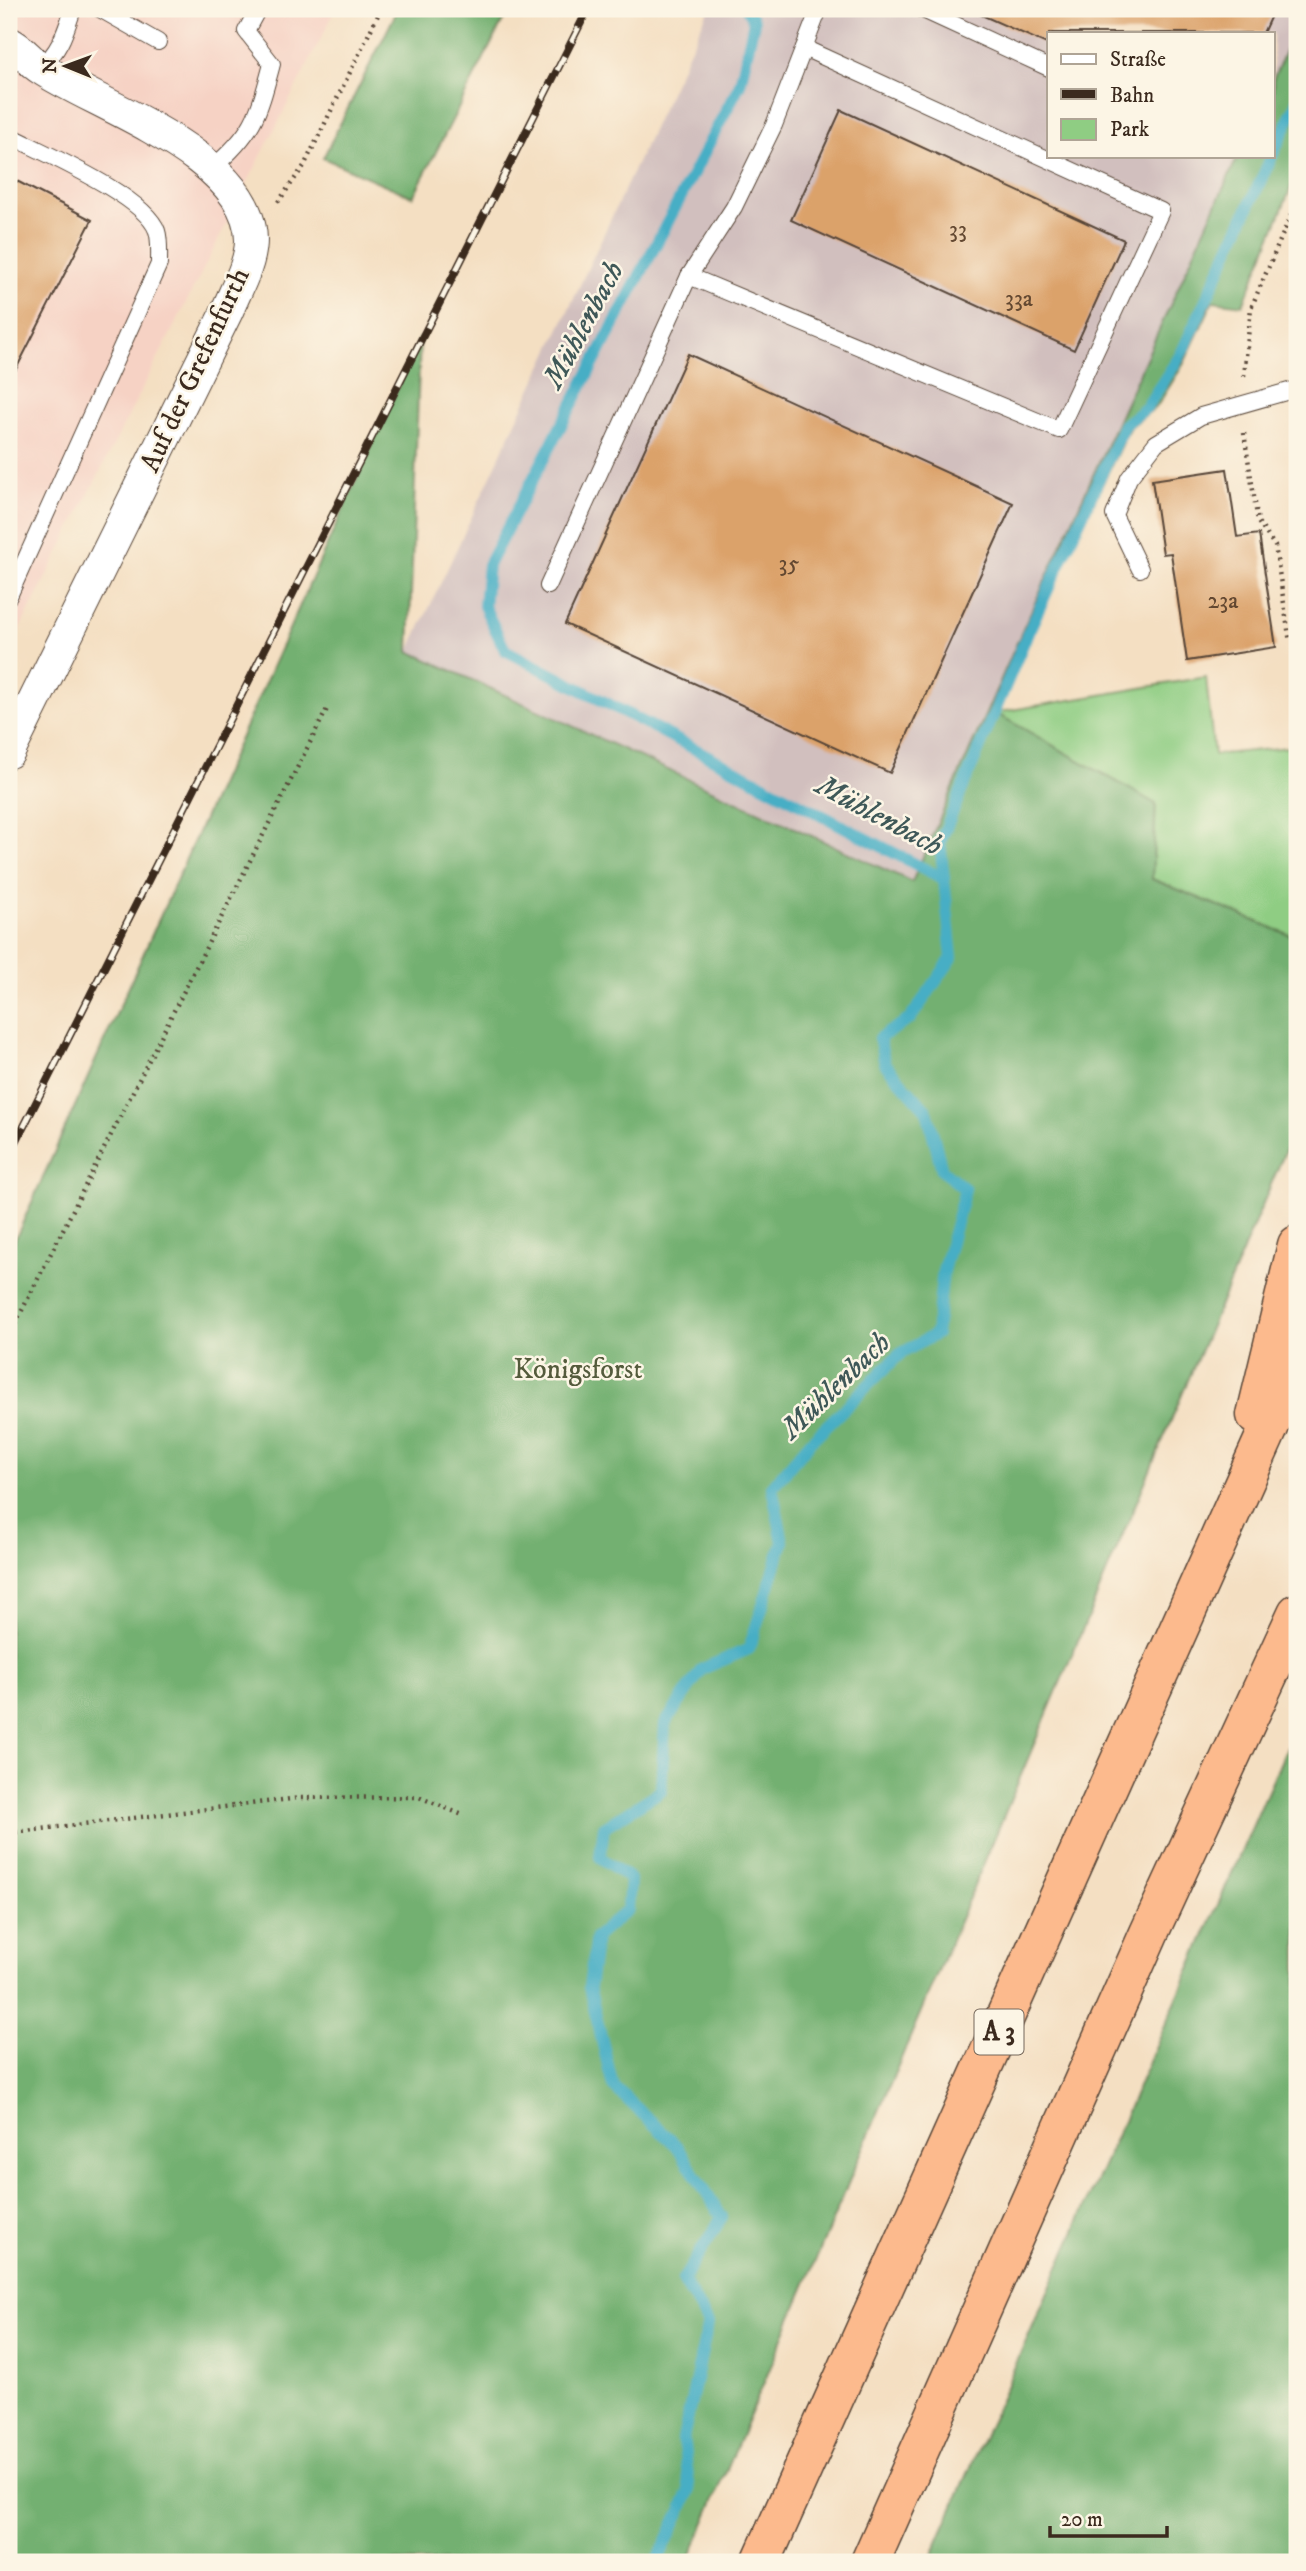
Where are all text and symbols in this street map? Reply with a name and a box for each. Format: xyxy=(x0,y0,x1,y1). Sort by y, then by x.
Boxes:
north arrow xyxy=(32,32,102,102)
legend xyxy=(1047,32,1274,158)
text: Straße xyxy=(1110,47,1166,73)
text: N xyxy=(39,57,62,74)
text: Bahn xyxy=(1110,83,1154,109)
text: Park xyxy=(1110,117,1150,143)
house number: 33 xyxy=(949,215,967,245)
water label: Mühlenbach xyxy=(534,255,633,396)
street label: Auf der Grefenfurth xyxy=(132,262,258,478)
house number: 33a xyxy=(1005,284,1034,314)
house number: 35 xyxy=(779,549,800,579)
house number: 23a xyxy=(1208,586,1239,616)
water label: Mühlenbach xyxy=(808,766,949,865)
water label: Mühlenbach xyxy=(772,1325,899,1449)
park label: Königsforst xyxy=(514,1352,642,1387)
road number: A 3 xyxy=(974,2010,1024,2054)
scale bar xyxy=(1050,2494,1168,2538)
text: 20 m xyxy=(1061,2507,1103,2533)

